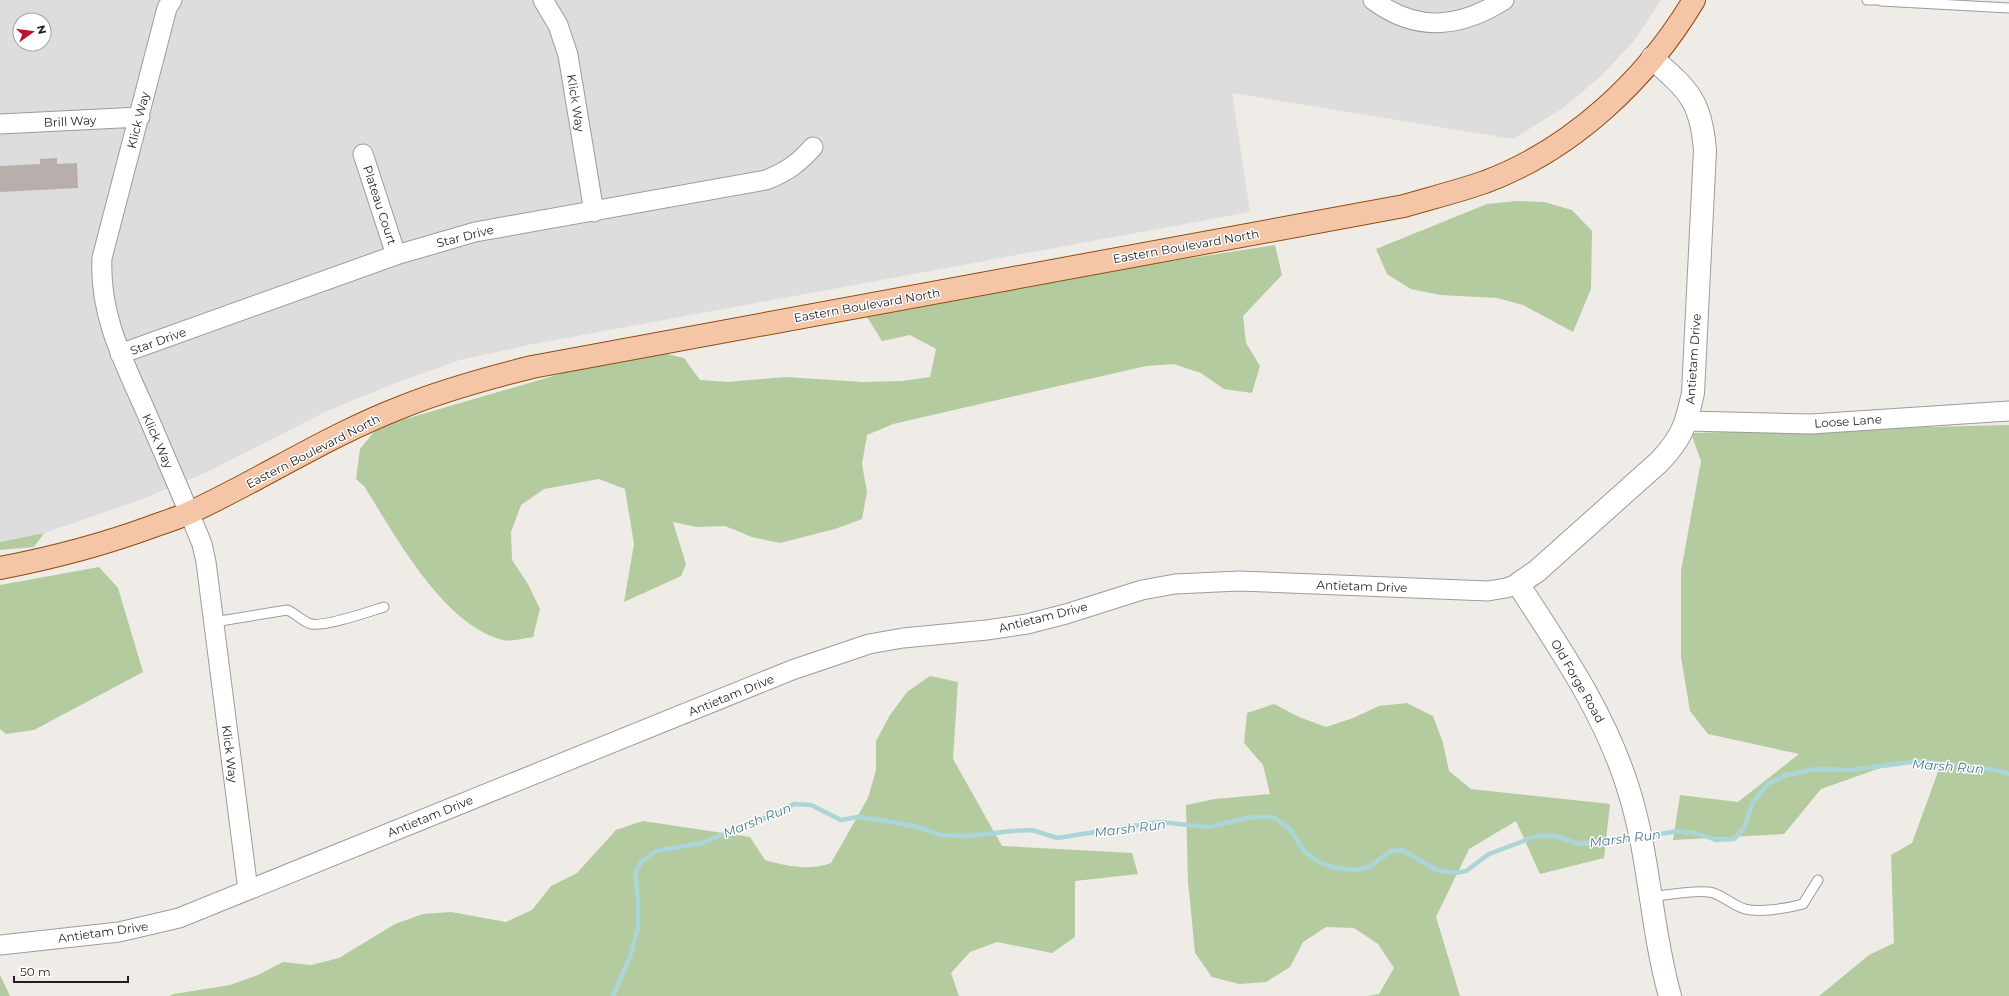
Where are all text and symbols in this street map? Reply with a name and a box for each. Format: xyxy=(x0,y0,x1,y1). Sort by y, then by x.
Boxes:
north arrow xyxy=(12,12,52,52)
text: N xyxy=(34,24,50,36)
street label: Klick Way xyxy=(564,73,588,133)
street label: Klick Way xyxy=(124,90,152,150)
street label: Brill Way xyxy=(43,112,97,130)
street label: Plateau Court xyxy=(360,163,400,247)
street label: Star Drive xyxy=(435,222,495,250)
street label: Eastern Boulevard North xyxy=(1112,226,1260,266)
street label: Eastern Boulevard North xyxy=(793,285,941,325)
street label: Antietam Drive xyxy=(1682,313,1704,405)
street label: Star Drive xyxy=(128,324,188,358)
street label: Klick Way xyxy=(139,411,177,471)
street label: Eastern Boulevard North xyxy=(244,411,382,491)
street label: Loose Lane xyxy=(1814,411,1882,431)
street label: Antietam Drive xyxy=(1316,577,1408,595)
street label: Antietam Drive xyxy=(997,599,1089,635)
street label: Old Forge Road xyxy=(1548,636,1608,726)
street label: Antietam Drive xyxy=(686,671,776,719)
street label: Klick Way xyxy=(219,724,241,784)
water label: Marsh Run xyxy=(1912,756,1984,776)
street label: Antietam Drive xyxy=(385,792,475,840)
water label: Marsh Run xyxy=(721,799,793,841)
water label: Marsh Run xyxy=(1093,816,1167,840)
water label: Marsh Run xyxy=(1588,826,1662,850)
street label: Antietam Drive xyxy=(57,918,149,946)
scale bar xyxy=(14,958,128,984)
text: 50 m xyxy=(20,964,51,979)

